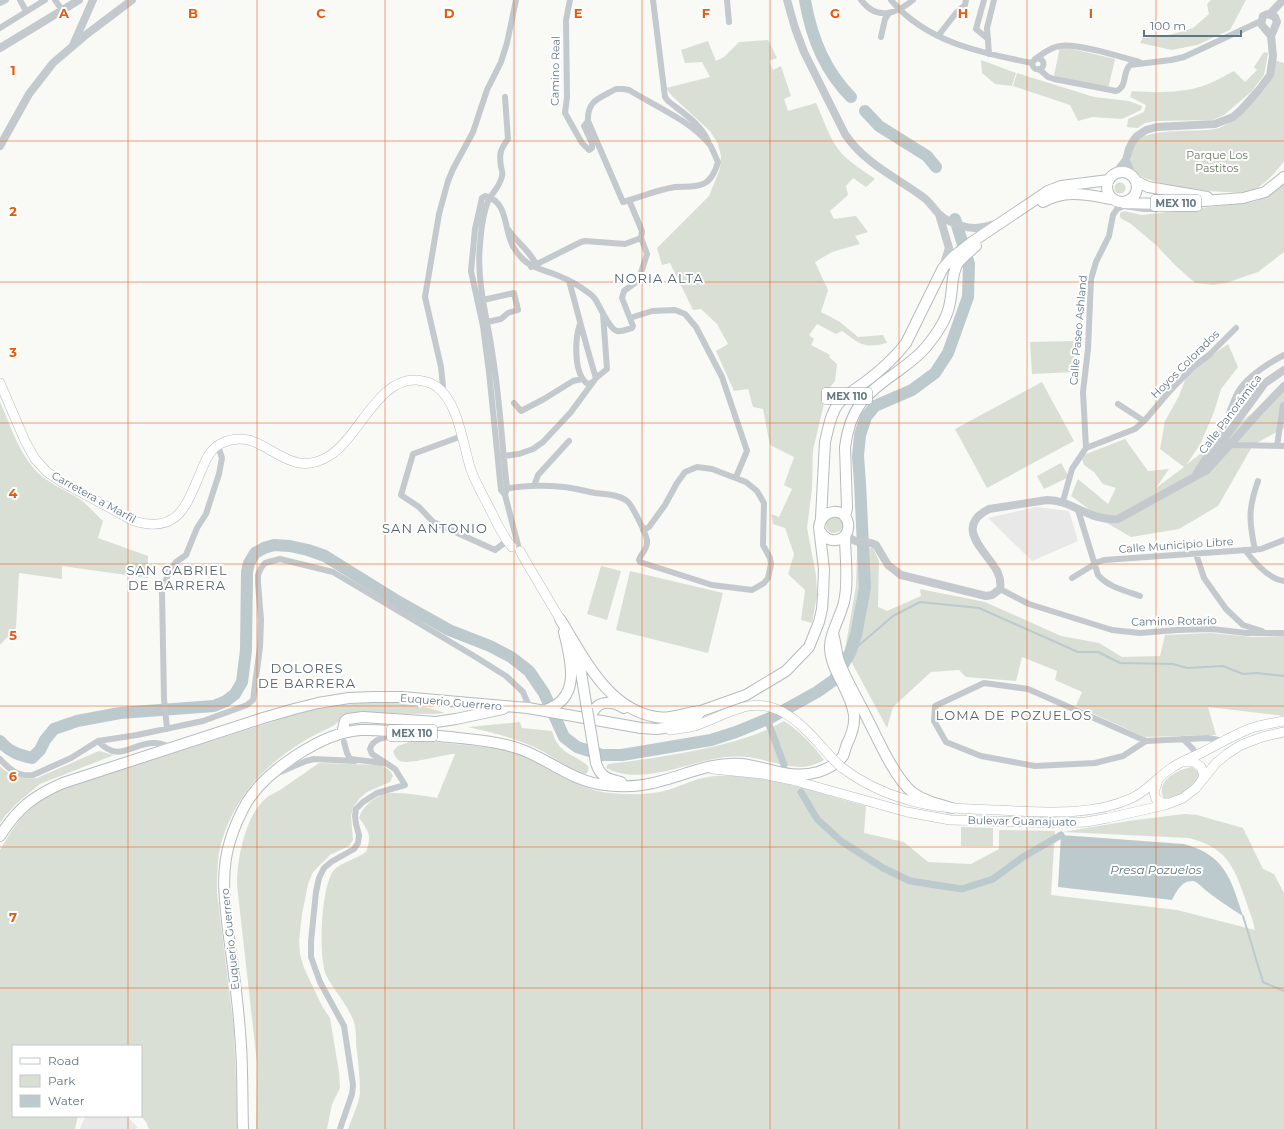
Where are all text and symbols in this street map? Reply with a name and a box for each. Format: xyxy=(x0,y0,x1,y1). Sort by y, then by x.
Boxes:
text: A xyxy=(58,5,70,21)
text: B xyxy=(188,5,198,21)
text: C xyxy=(316,5,326,21)
text: D xyxy=(444,5,455,21)
text: E xyxy=(574,5,583,21)
text: F xyxy=(702,5,710,21)
text: G xyxy=(830,5,840,21)
text: H xyxy=(958,5,968,21)
text: I xyxy=(1089,5,1093,21)
scale bar xyxy=(1144,12,1241,38)
text: 100 m xyxy=(1150,18,1186,33)
street label: Camino Real xyxy=(547,36,563,106)
text: 1 xyxy=(10,62,16,78)
park label: Parque Los Pastitos xyxy=(1186,148,1248,175)
road number: MEX 110 xyxy=(1151,195,1201,211)
text: 2 xyxy=(9,203,17,219)
district label: NORIA ALTA xyxy=(614,270,704,286)
street label: Calle Paseo Ashland xyxy=(1066,274,1090,386)
street label: Hoyos Colorados xyxy=(1148,326,1223,401)
text: 3 xyxy=(8,344,17,360)
street label: Calle Panorámica xyxy=(1196,371,1264,457)
road number: MEX 110 xyxy=(822,388,872,404)
street label: Carretera a Marfil xyxy=(49,468,139,526)
text: 4 xyxy=(9,485,18,501)
district label: SAN ANTONIO xyxy=(382,520,488,536)
street label: Calle Municipio Libre xyxy=(1118,534,1234,556)
district label: SAN GABRIEL DE BARRERA xyxy=(126,562,228,593)
street label: Camino Rotario xyxy=(1131,613,1217,629)
text: 5 xyxy=(9,627,17,643)
district label: DOLORES DE BARRERA xyxy=(258,660,356,691)
street label: Euquerio Guerrero xyxy=(399,691,503,713)
district label: LOMA DE POZUELOS xyxy=(936,707,1092,723)
road number: MEX 110 xyxy=(387,725,437,741)
text: 6 xyxy=(9,768,18,784)
street label: Bulevar Guanajuato xyxy=(967,813,1077,829)
water label: Presa Pozuelos xyxy=(1110,862,1202,877)
street label: Euquerio Guerrero xyxy=(218,887,242,991)
text: 7 xyxy=(9,909,17,925)
legend xyxy=(12,1045,142,1117)
text: Road xyxy=(48,1053,79,1068)
text: Park xyxy=(48,1073,76,1088)
text: Water xyxy=(48,1093,85,1108)

